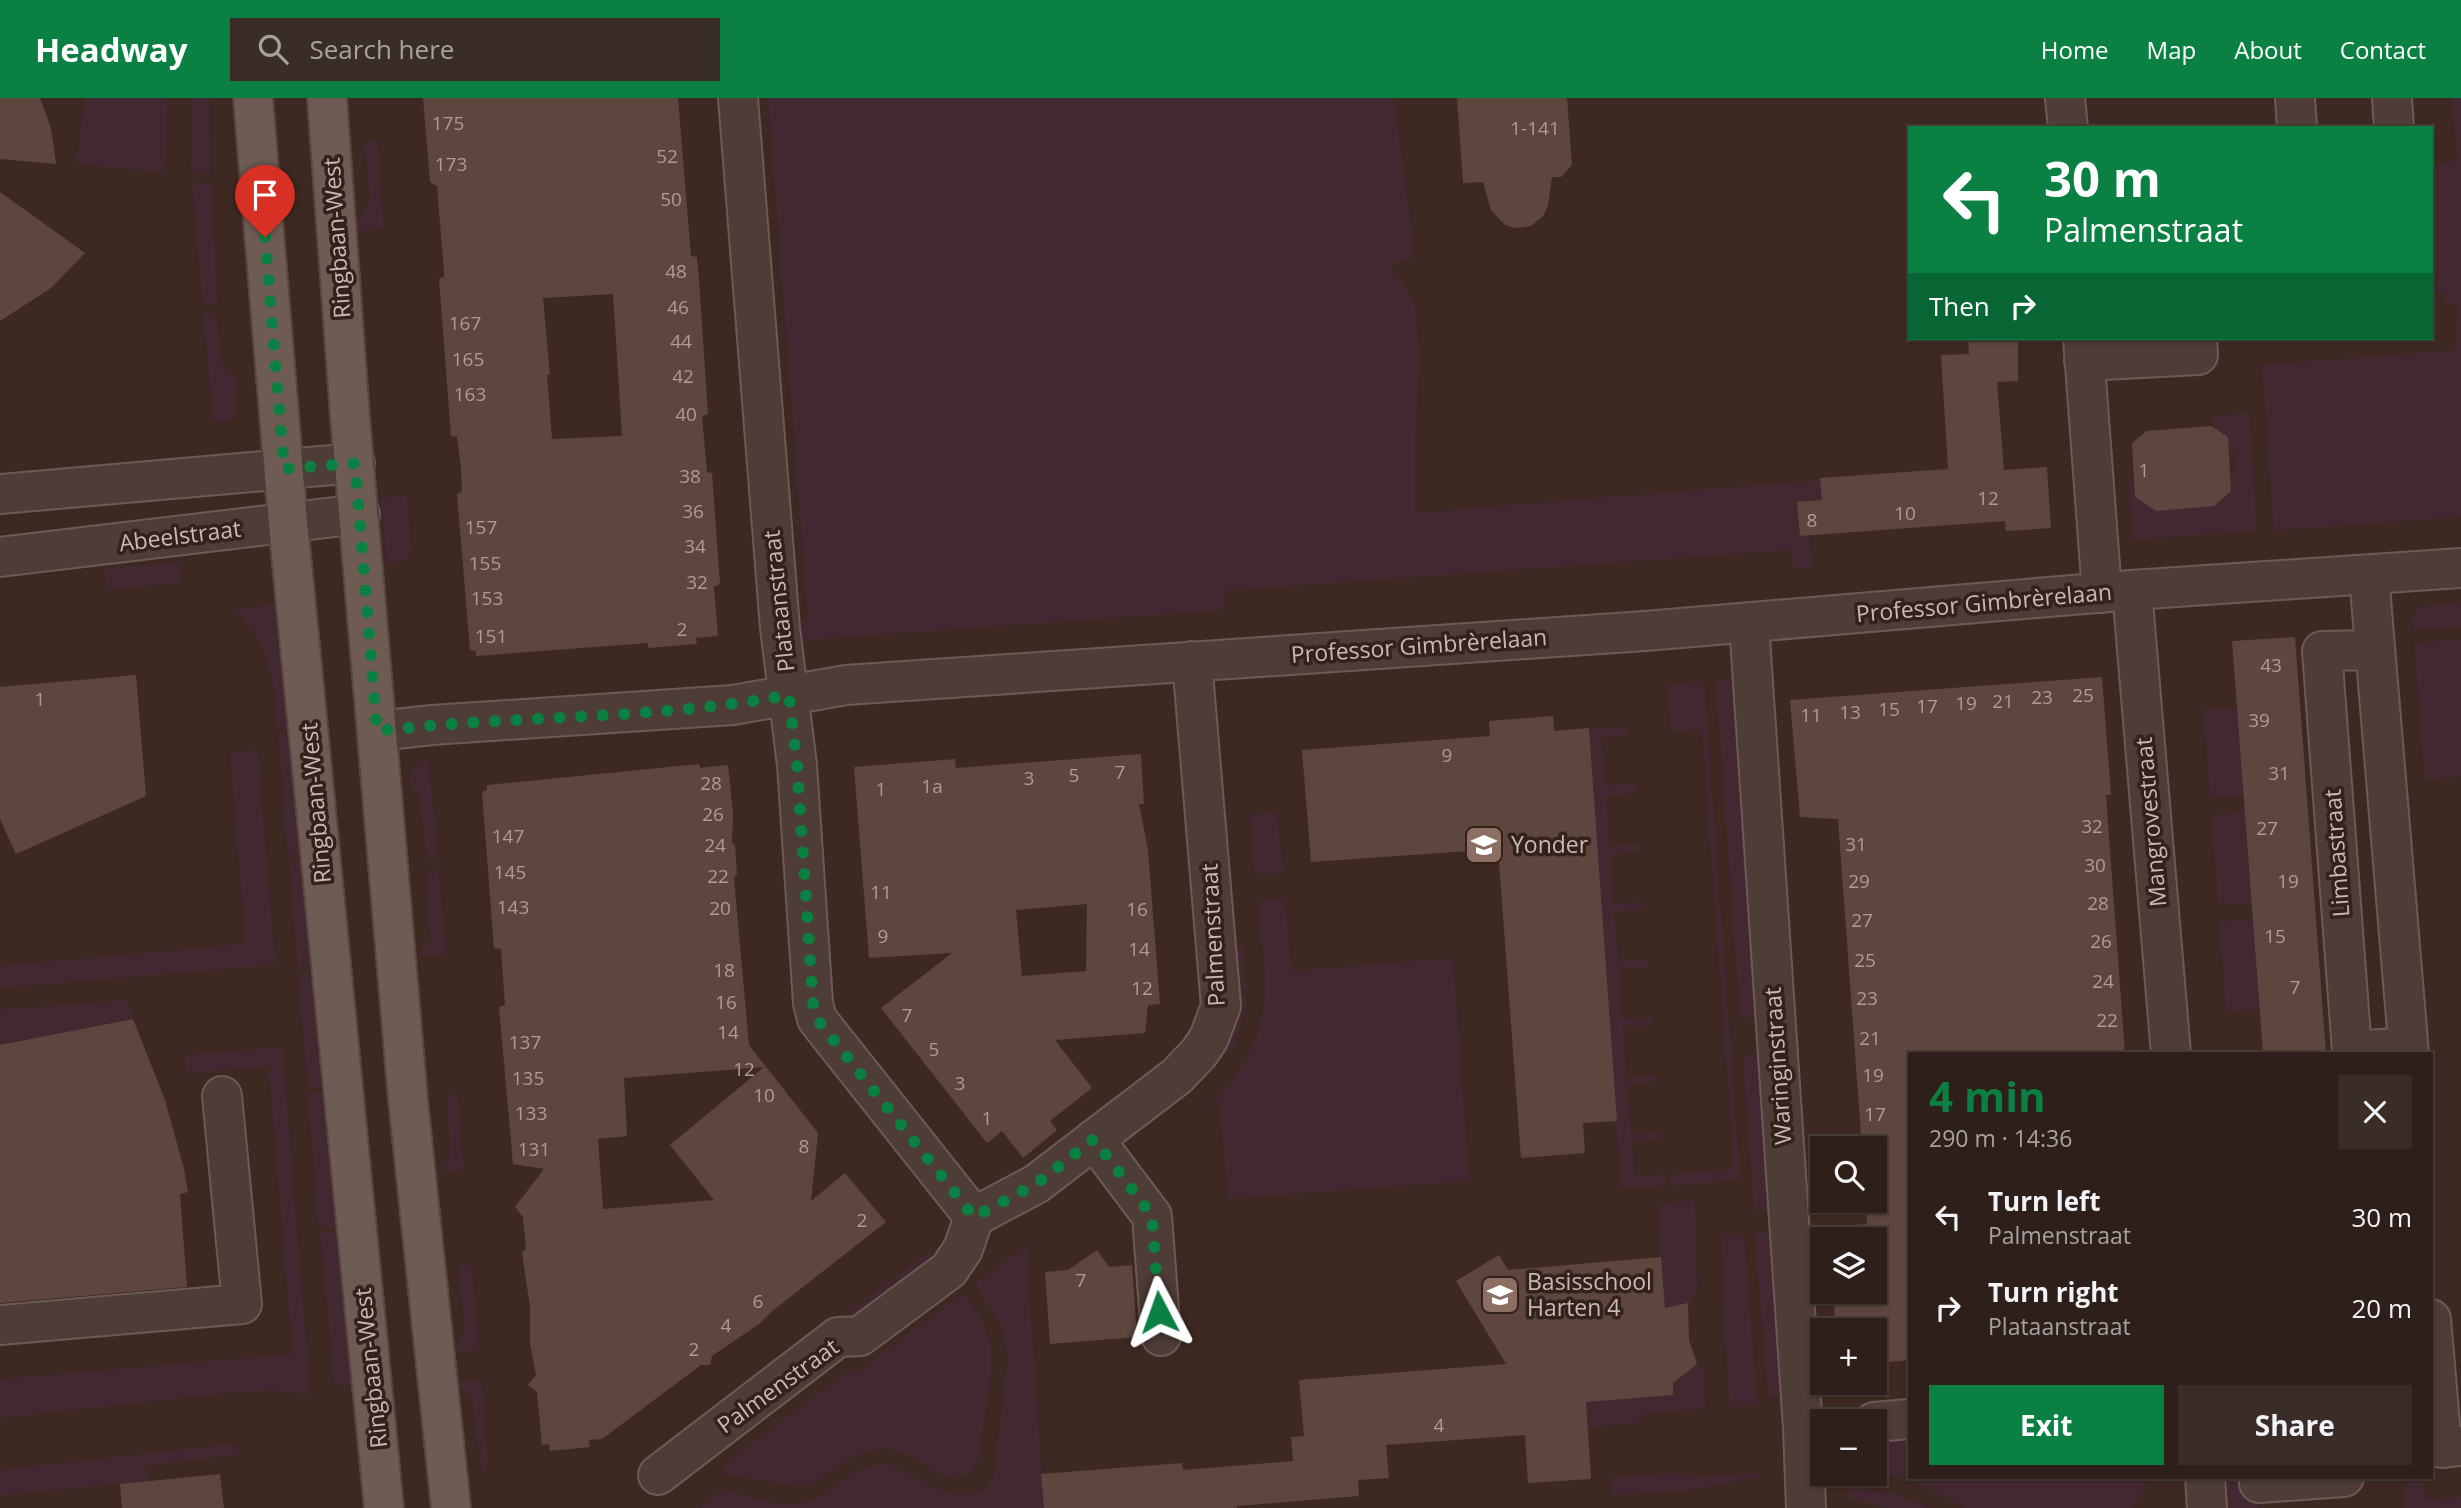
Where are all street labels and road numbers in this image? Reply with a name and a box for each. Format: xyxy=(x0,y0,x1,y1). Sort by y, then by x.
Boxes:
street label: Ringbaan-West xyxy=(314,157,358,320)
street label: Abeelstraat xyxy=(117,512,243,558)
street label: Plataanstraat xyxy=(755,529,801,674)
street label: Professor Gimbrèrelaan xyxy=(1855,575,2113,629)
street label: Professor Gimbrèrelaan xyxy=(1290,620,1548,670)
street label: Ringbaan-West xyxy=(292,721,338,885)
street label: Mangrovestraat xyxy=(2127,736,2173,908)
street label: Limbastraat xyxy=(2316,788,2356,918)
street label: Palmenstraat xyxy=(1192,863,1232,1007)
street label: Waringinstraat xyxy=(1756,986,1798,1146)
street label: Ringbaan-West xyxy=(346,1286,394,1450)
street label: Palmenstraat xyxy=(710,1330,845,1440)

